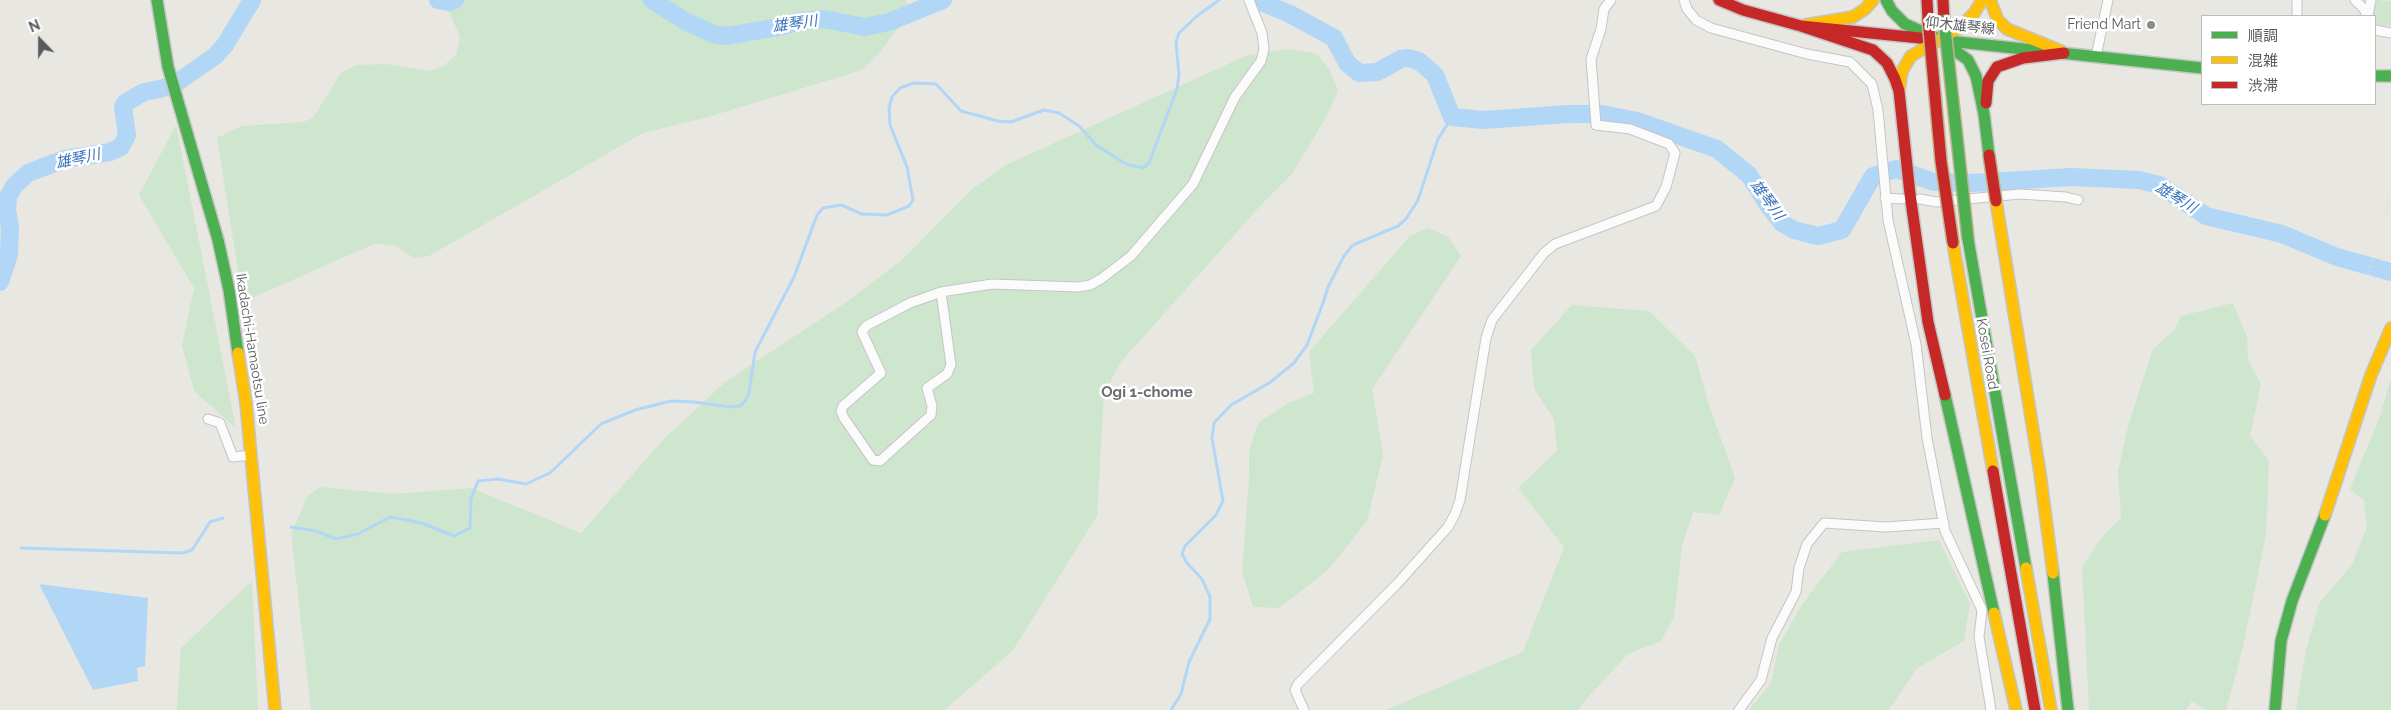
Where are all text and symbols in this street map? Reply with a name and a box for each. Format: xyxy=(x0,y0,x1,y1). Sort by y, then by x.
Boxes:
water label: 雄琴川 xyxy=(771,12,819,36)
street label: 仰木雄琴線 xyxy=(1924,14,1996,38)
north arrow xyxy=(15,15,65,65)
legend xyxy=(2201,15,2376,105)
text: N xyxy=(26,17,42,36)
place label: Friend Mart xyxy=(2067,17,2141,33)
marker: Friend Mart xyxy=(2145,19,2157,31)
text: 順調 xyxy=(2248,27,2278,45)
text: 混雑 xyxy=(2248,52,2278,70)
text: 渋滞 xyxy=(2248,77,2278,95)
water label: 雄琴川 xyxy=(54,146,102,172)
water label: 雄琴川 xyxy=(1746,177,1788,223)
water label: 雄琴川 xyxy=(2152,179,2200,217)
street label: Ikadachi-Hamaotsu line xyxy=(232,272,272,426)
street label: Kosei Road xyxy=(1972,317,2002,391)
district label: Ogi 1-chome xyxy=(1101,383,1193,401)

